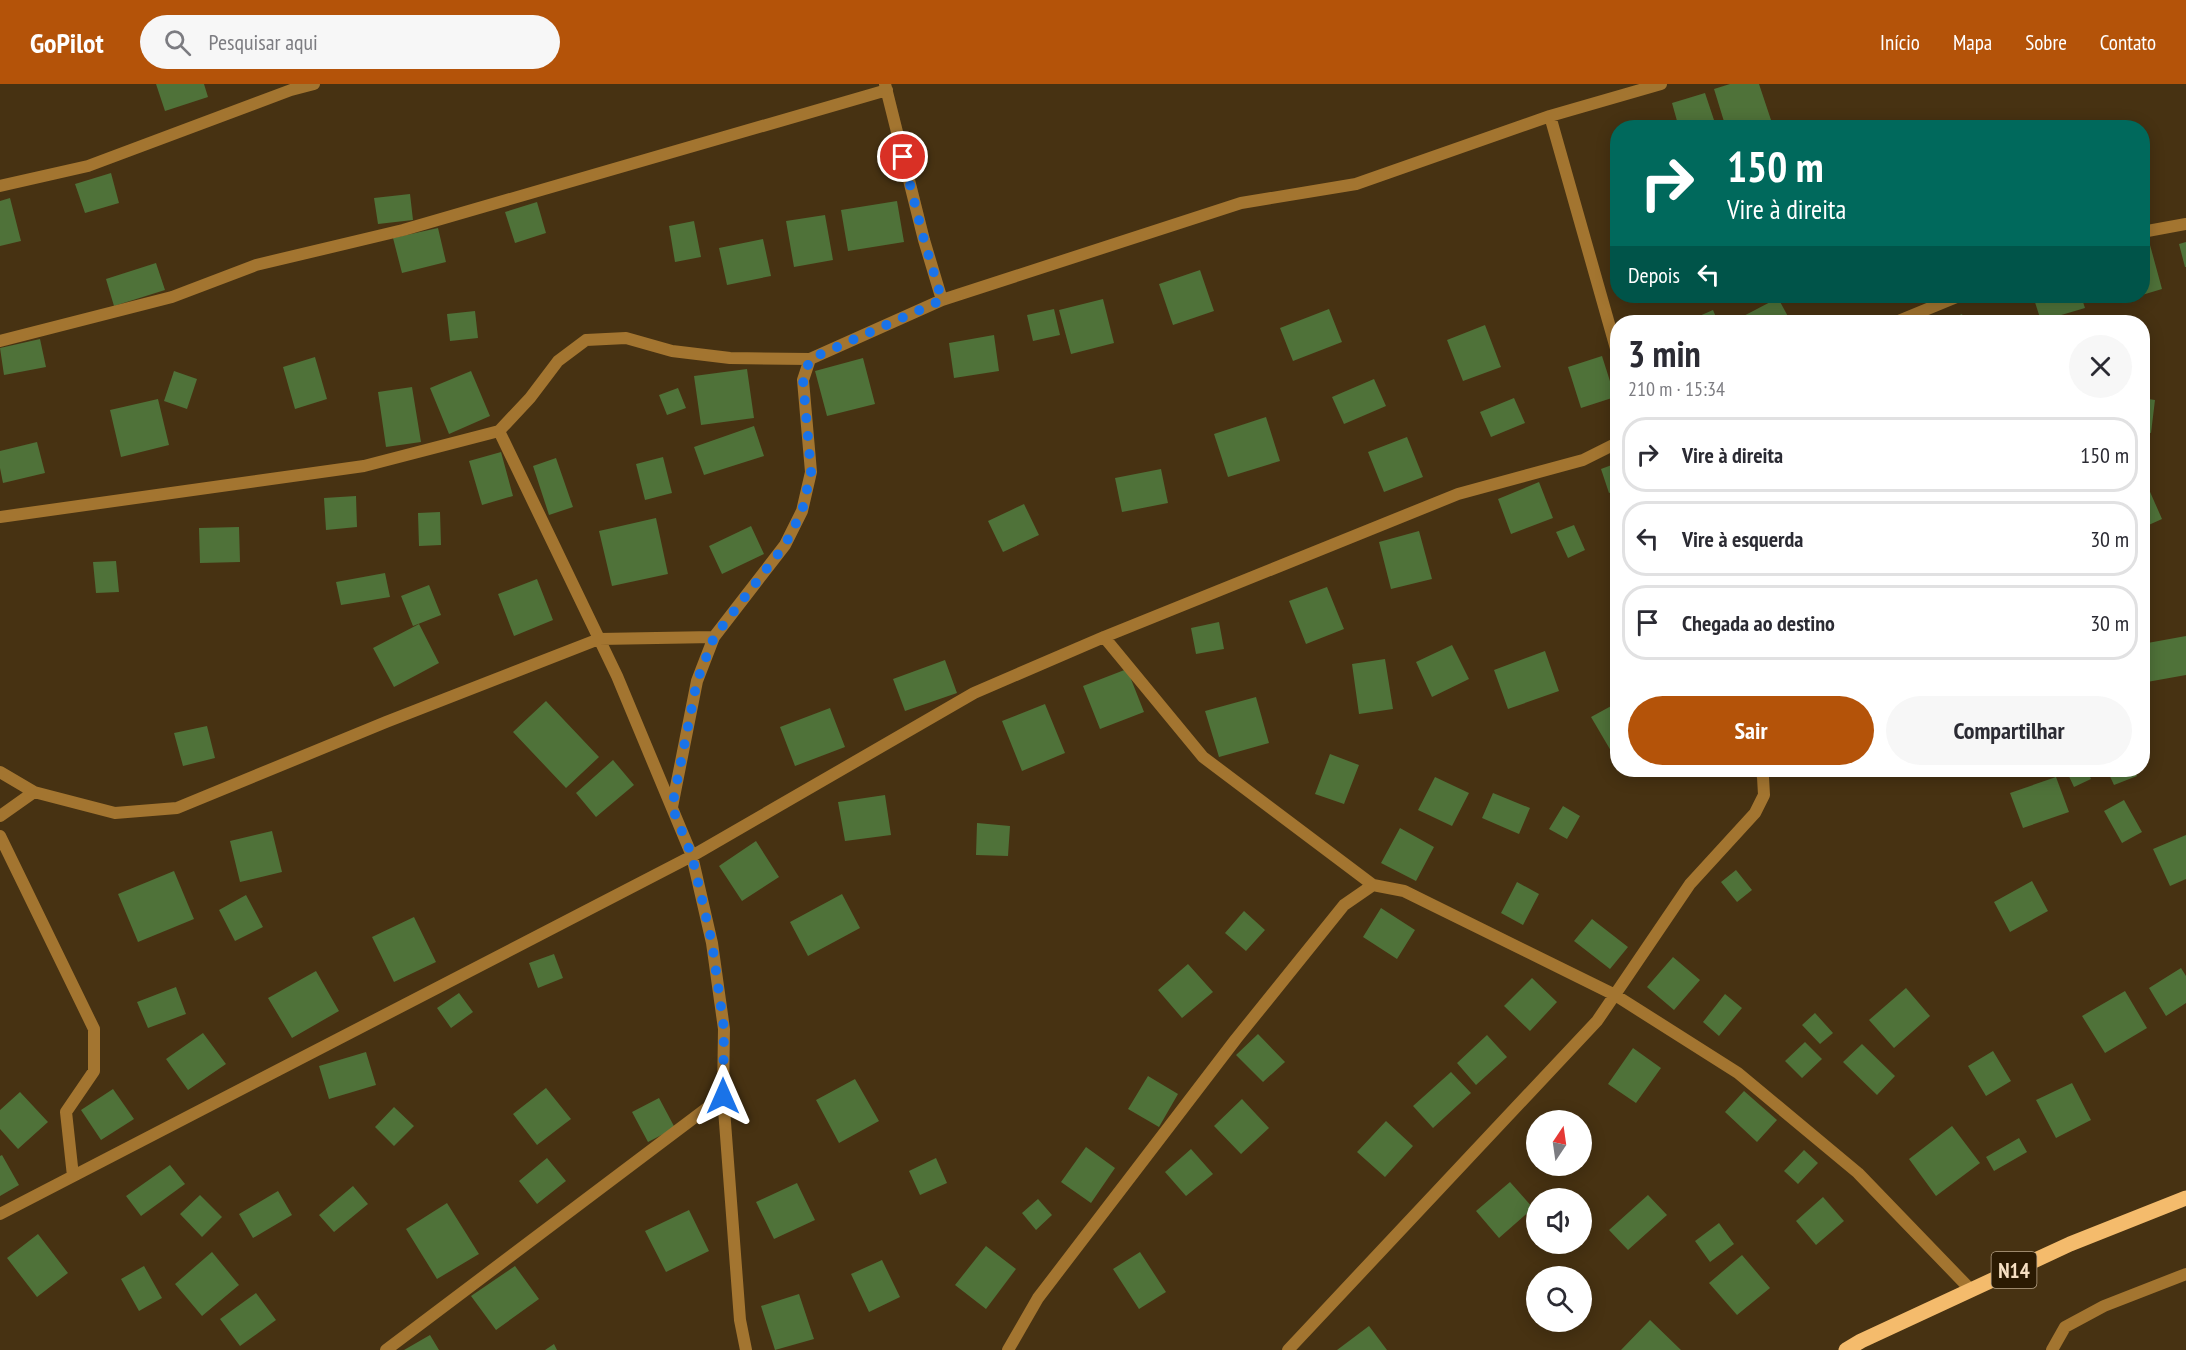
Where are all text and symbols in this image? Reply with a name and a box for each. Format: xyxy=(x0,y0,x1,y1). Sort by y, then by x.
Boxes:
search box xyxy=(140,15,560,69)
text: GoPilot xyxy=(30,24,104,61)
icon: search xyxy=(161,26,194,59)
text: Pesquisar aqui xyxy=(209,28,318,56)
text: Início xyxy=(1880,29,1920,56)
text: Mapa xyxy=(1953,29,1992,56)
text: Sobre xyxy=(2025,29,2067,56)
text: Contato xyxy=(2100,29,2156,56)
pin xyxy=(877,131,928,182)
text: 150 m xyxy=(1727,139,1824,194)
icon: arrive xyxy=(886,140,919,173)
icon: right xyxy=(1628,144,1706,222)
text: Vire à direita xyxy=(1727,192,1846,226)
icon: left xyxy=(1692,258,1725,291)
text: Depois xyxy=(1628,261,1680,289)
text: 3 min xyxy=(1628,330,1701,377)
button: close xyxy=(2069,335,2132,398)
text: 210 m · 15:34 xyxy=(1628,376,1725,402)
icon: right xyxy=(1631,438,1664,471)
text: Vire à direita xyxy=(1682,441,1783,469)
text: 150 m xyxy=(2080,441,2129,469)
icon: left xyxy=(1631,522,1664,555)
text: Vire à esquerda xyxy=(1682,525,1803,553)
text: 30 m xyxy=(2090,525,2129,553)
icon: arrive xyxy=(1631,606,1664,639)
text: Chegada ao destino xyxy=(1682,609,1835,637)
text: 30 m xyxy=(2090,609,2129,637)
button: Sair xyxy=(1628,696,1874,765)
button: Compartilhar xyxy=(1886,696,2132,765)
position arrow xyxy=(691,1064,755,1128)
north arrow xyxy=(1526,1110,1592,1176)
map controls xyxy=(1526,1110,1592,1332)
button: sound xyxy=(1526,1188,1592,1254)
road number: N14 xyxy=(1992,1252,2036,1288)
button: search xyxy=(1526,1266,1592,1332)

